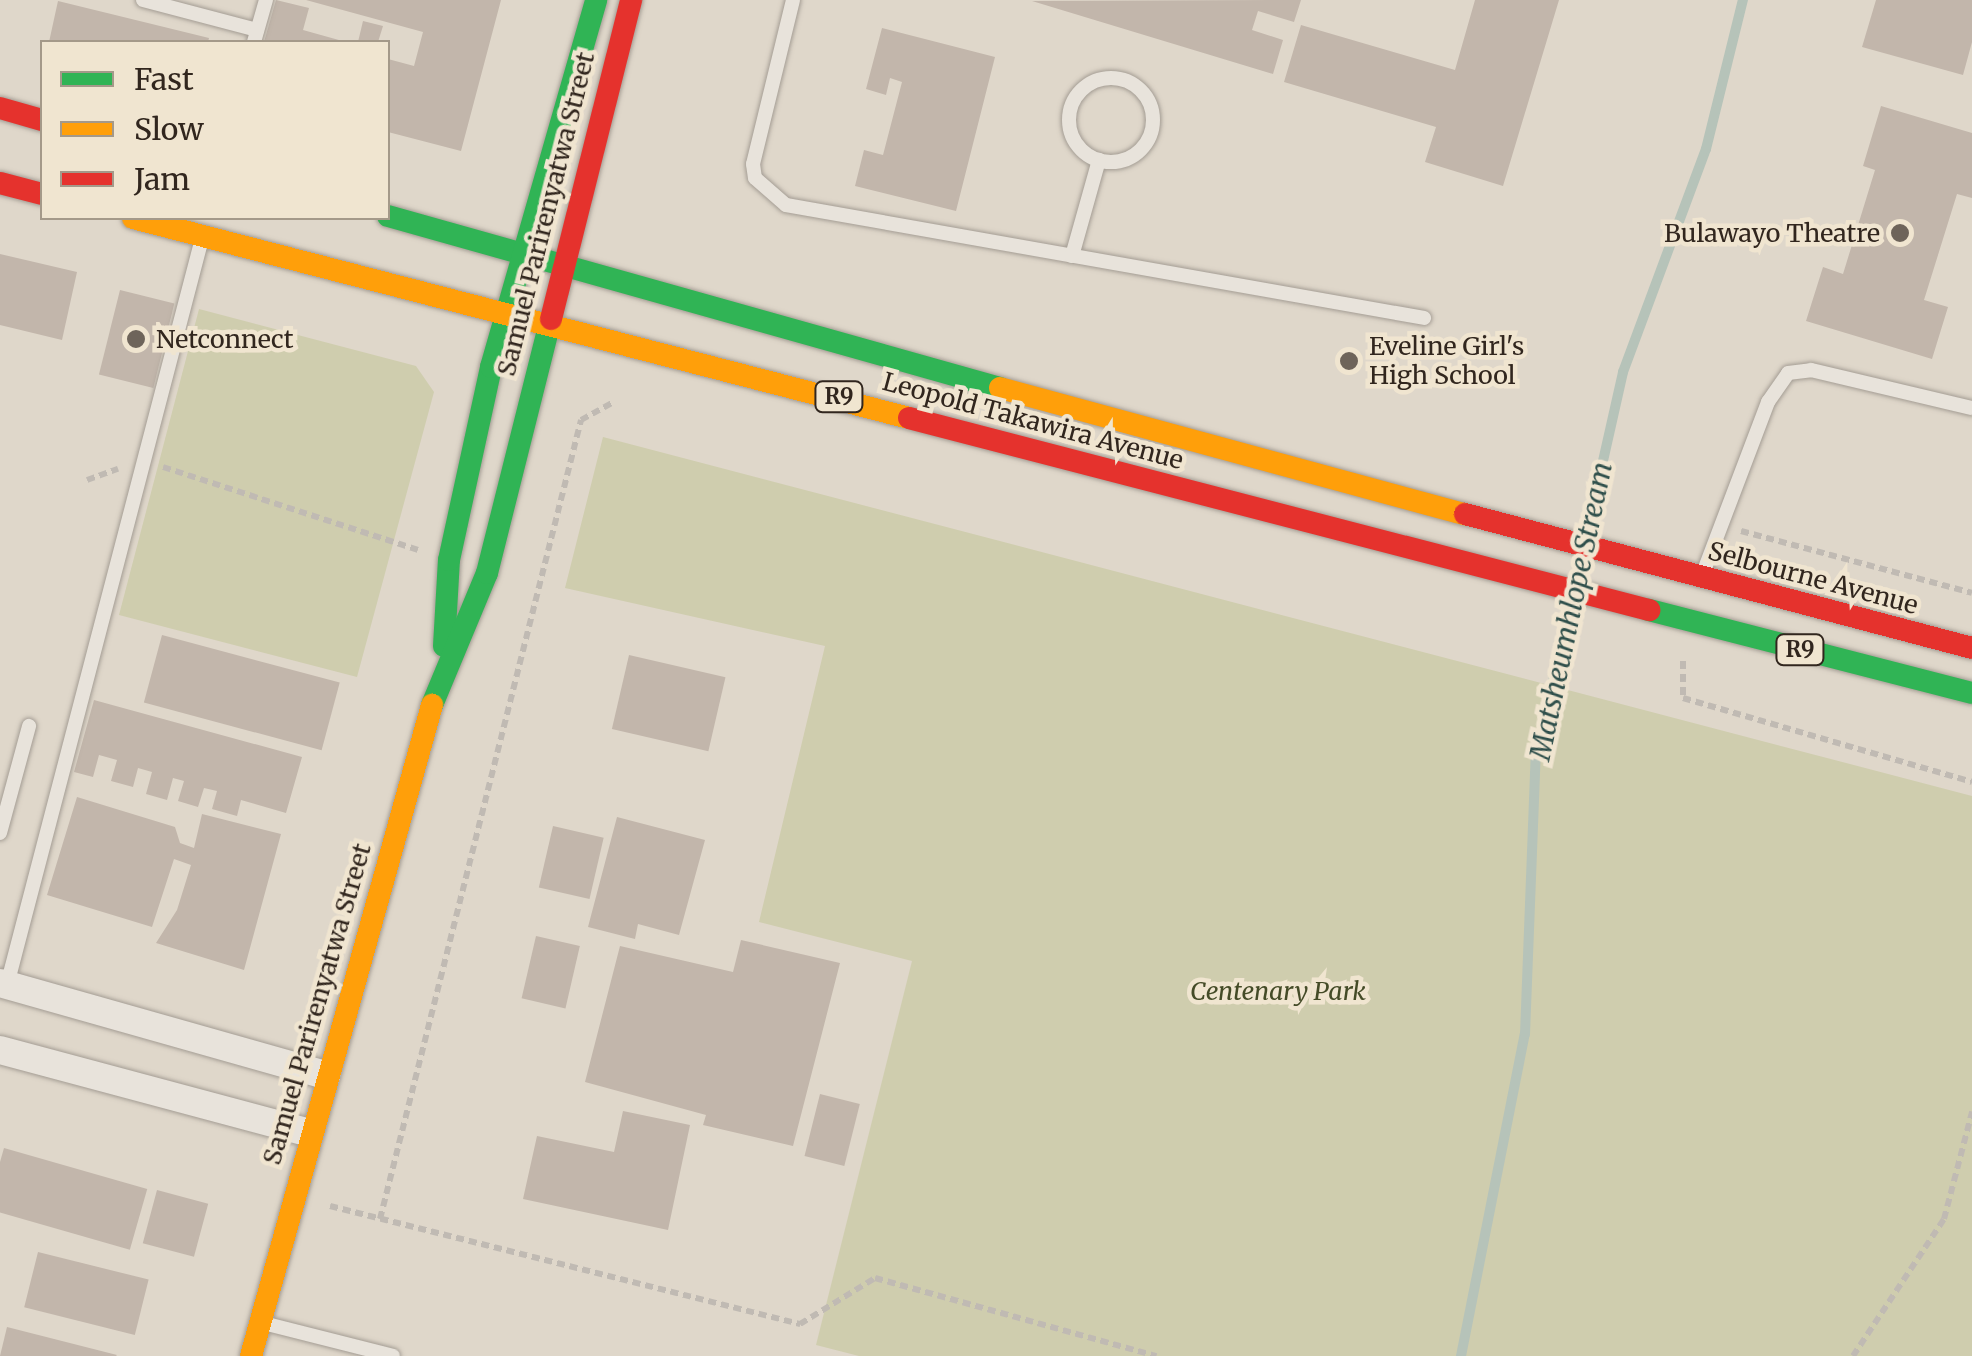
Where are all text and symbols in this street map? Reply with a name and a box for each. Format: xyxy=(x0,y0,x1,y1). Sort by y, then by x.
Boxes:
legend xyxy=(40,40,390,220)
street label: Samuel Parirenyatwa Street xyxy=(491,49,601,379)
text: Fast xyxy=(134,60,194,98)
text: Slow xyxy=(134,110,204,148)
text: Jam xyxy=(134,160,190,198)
place label: Bulawayo Theatre xyxy=(1664,218,1880,248)
marker: Bulawayo Theatre xyxy=(1889,222,1911,244)
place label: Netconnect xyxy=(156,324,293,354)
marker: Netconnect xyxy=(125,328,147,350)
place label: Eveline Girl's High School xyxy=(1369,332,1524,391)
marker: Eveline Girl's High School xyxy=(1338,350,1360,372)
street label: Leopold Takawira Avenue xyxy=(879,366,1187,476)
road number: R9 xyxy=(814,380,864,414)
water label: Matsheumhlope Stream xyxy=(1523,459,1619,763)
street label: Selbourne Avenue xyxy=(1705,536,1921,620)
road number: R9 xyxy=(1775,633,1825,667)
street label: Samuel Parirenyatwa Street xyxy=(257,840,377,1168)
park label: Centenary Park xyxy=(1190,976,1366,1006)

